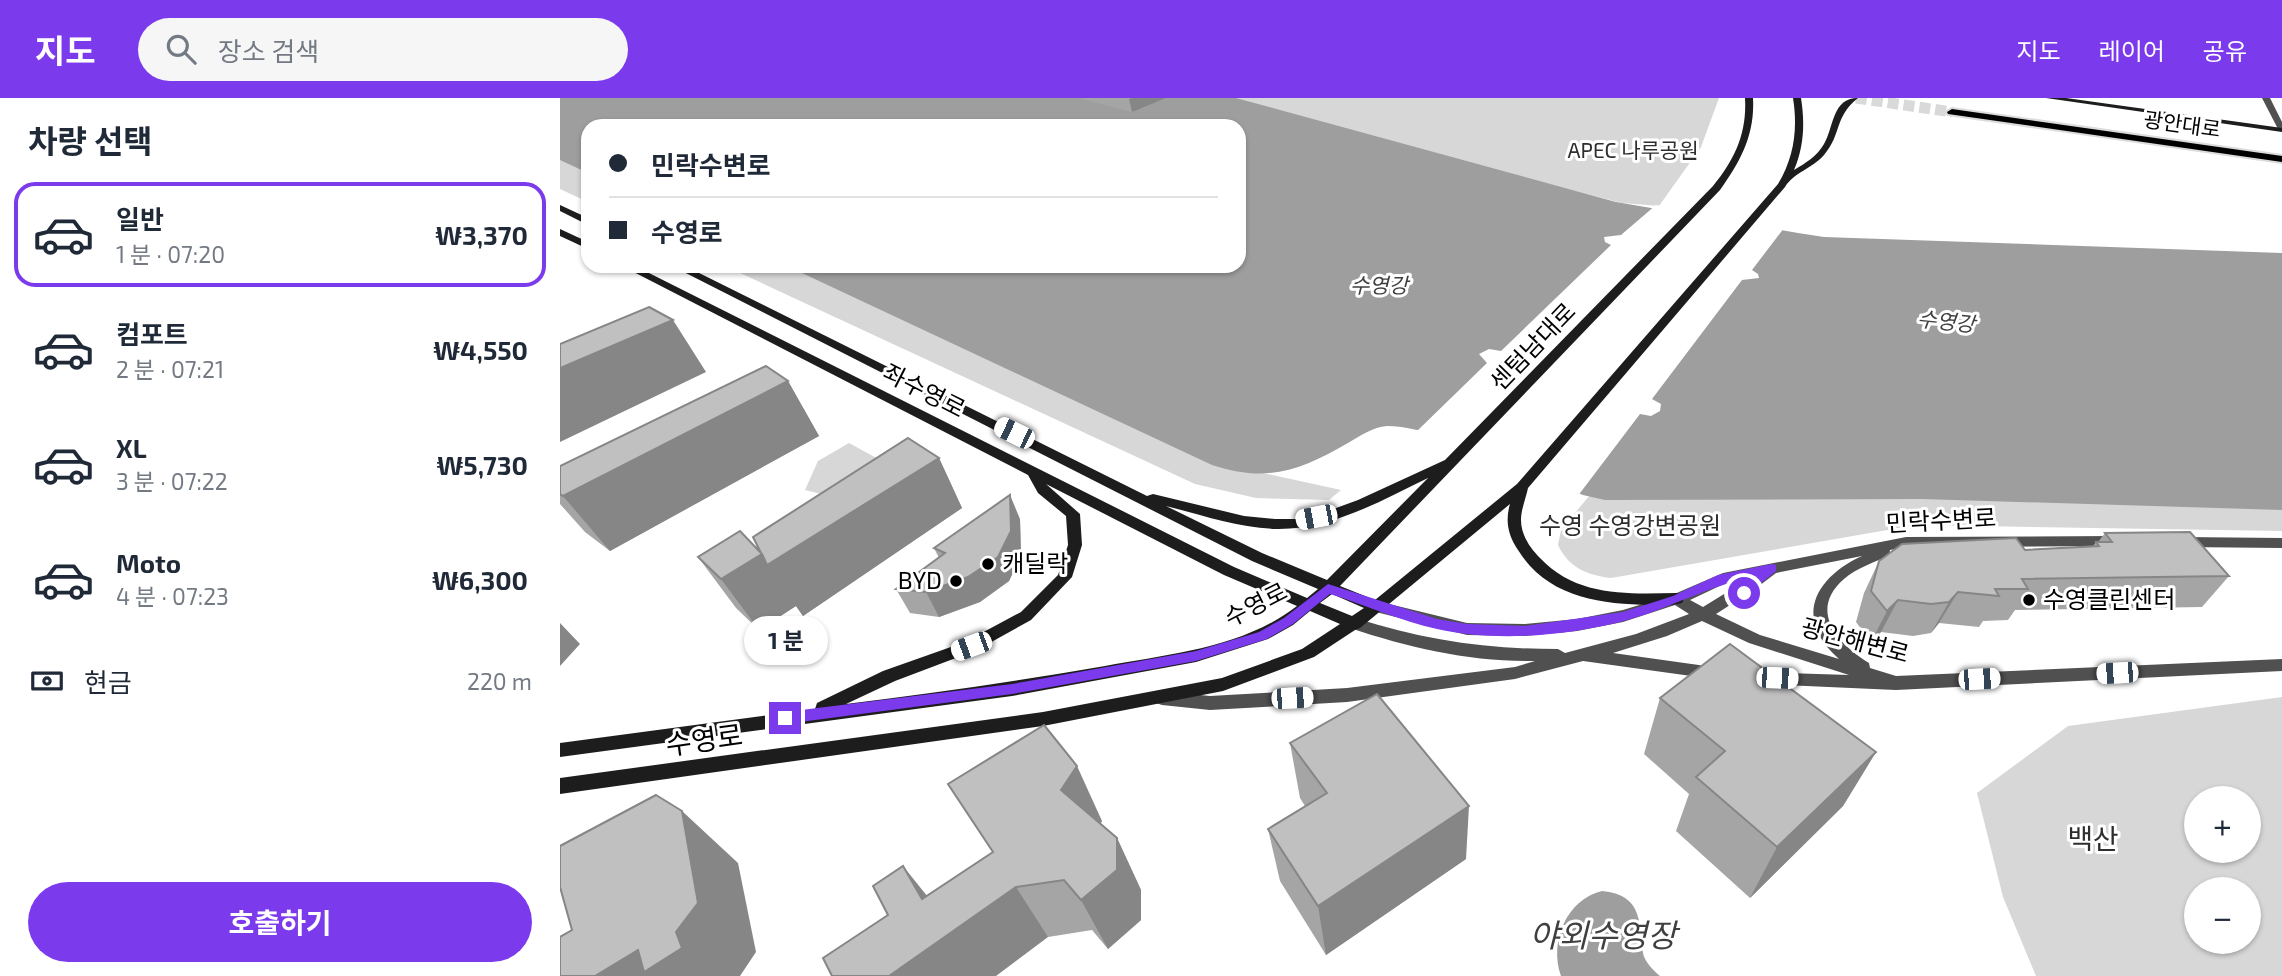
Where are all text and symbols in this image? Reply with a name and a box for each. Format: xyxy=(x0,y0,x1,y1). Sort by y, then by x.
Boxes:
search box xyxy=(138,18,628,81)
text: 지도 xyxy=(35,30,96,70)
icon: search xyxy=(162,30,200,68)
text: 장소 검색 xyxy=(218,35,319,66)
text: 지도 xyxy=(2016,36,2061,65)
text: 레이어 xyxy=(2099,36,2165,65)
text: 공유 xyxy=(2203,36,2247,65)
street label: 광안대로 xyxy=(2142,106,2222,141)
text: 차량 선택 xyxy=(28,121,153,159)
park label: APEC 나루공원 xyxy=(1567,137,1699,162)
text: 민락수변로 xyxy=(651,149,771,180)
icon: car xyxy=(32,203,95,266)
text: 일반 xyxy=(116,203,164,234)
text: 수영로 xyxy=(651,216,723,247)
text: ₩3,370 xyxy=(435,219,528,250)
text: 1 분 · 07:20 xyxy=(116,240,225,268)
water label: 수영강 xyxy=(1350,272,1411,297)
street label: 센텀남대로 xyxy=(1483,296,1581,396)
water label: 수영강 xyxy=(1916,305,1979,336)
icon: car xyxy=(32,318,95,381)
text: 컴포트 xyxy=(116,318,188,349)
text: ₩4,550 xyxy=(433,334,528,365)
text: 2 분 · 07:21 xyxy=(116,355,224,383)
street label: 좌수영로 xyxy=(879,357,971,423)
car xyxy=(991,414,1038,452)
text: XL xyxy=(116,432,147,463)
icon: car xyxy=(32,433,95,496)
text: ₩5,730 xyxy=(437,449,528,480)
text: 3 분 · 07:22 xyxy=(116,467,228,495)
street label: 민락수변로 xyxy=(1885,502,1997,537)
car xyxy=(1294,503,1339,531)
park label: 수영 수영강변공원 xyxy=(1539,510,1721,539)
text: Moto xyxy=(116,547,181,578)
icon: car xyxy=(32,548,95,611)
place label: 캐딜락 xyxy=(1002,548,1068,577)
marker: 캐딜락 xyxy=(980,556,996,572)
text: ₩6,300 xyxy=(432,564,528,595)
place label: BYD xyxy=(898,565,942,594)
marker: BYD xyxy=(948,573,964,589)
street label: 수영로 xyxy=(1219,576,1291,632)
route start xyxy=(1728,577,1760,609)
text: 4 분 · 07:23 xyxy=(116,582,229,610)
place label: 수영클린센터 xyxy=(2043,584,2175,613)
marker: 수영클린센터 xyxy=(2021,592,2037,608)
street label: 광안해변로 xyxy=(1798,611,1912,668)
callout: 1 분 xyxy=(743,616,827,666)
text: 1 분 xyxy=(768,626,804,654)
car xyxy=(948,629,995,663)
car xyxy=(2096,661,2139,685)
icon: cash xyxy=(28,662,66,700)
text: 현금 xyxy=(84,666,132,697)
text: 220 m xyxy=(467,667,532,695)
car xyxy=(1756,667,1799,689)
car xyxy=(1958,667,2001,691)
car xyxy=(1271,686,1314,710)
route end xyxy=(769,702,801,734)
street label: 수영로 xyxy=(663,717,744,761)
map controls xyxy=(2184,786,2261,954)
button: + xyxy=(2184,786,2261,863)
park label: 백산 xyxy=(2067,821,2119,855)
button: − xyxy=(2184,877,2261,954)
button: 호출하기 xyxy=(28,882,532,962)
water label: 야외수영장 xyxy=(1529,915,1681,953)

